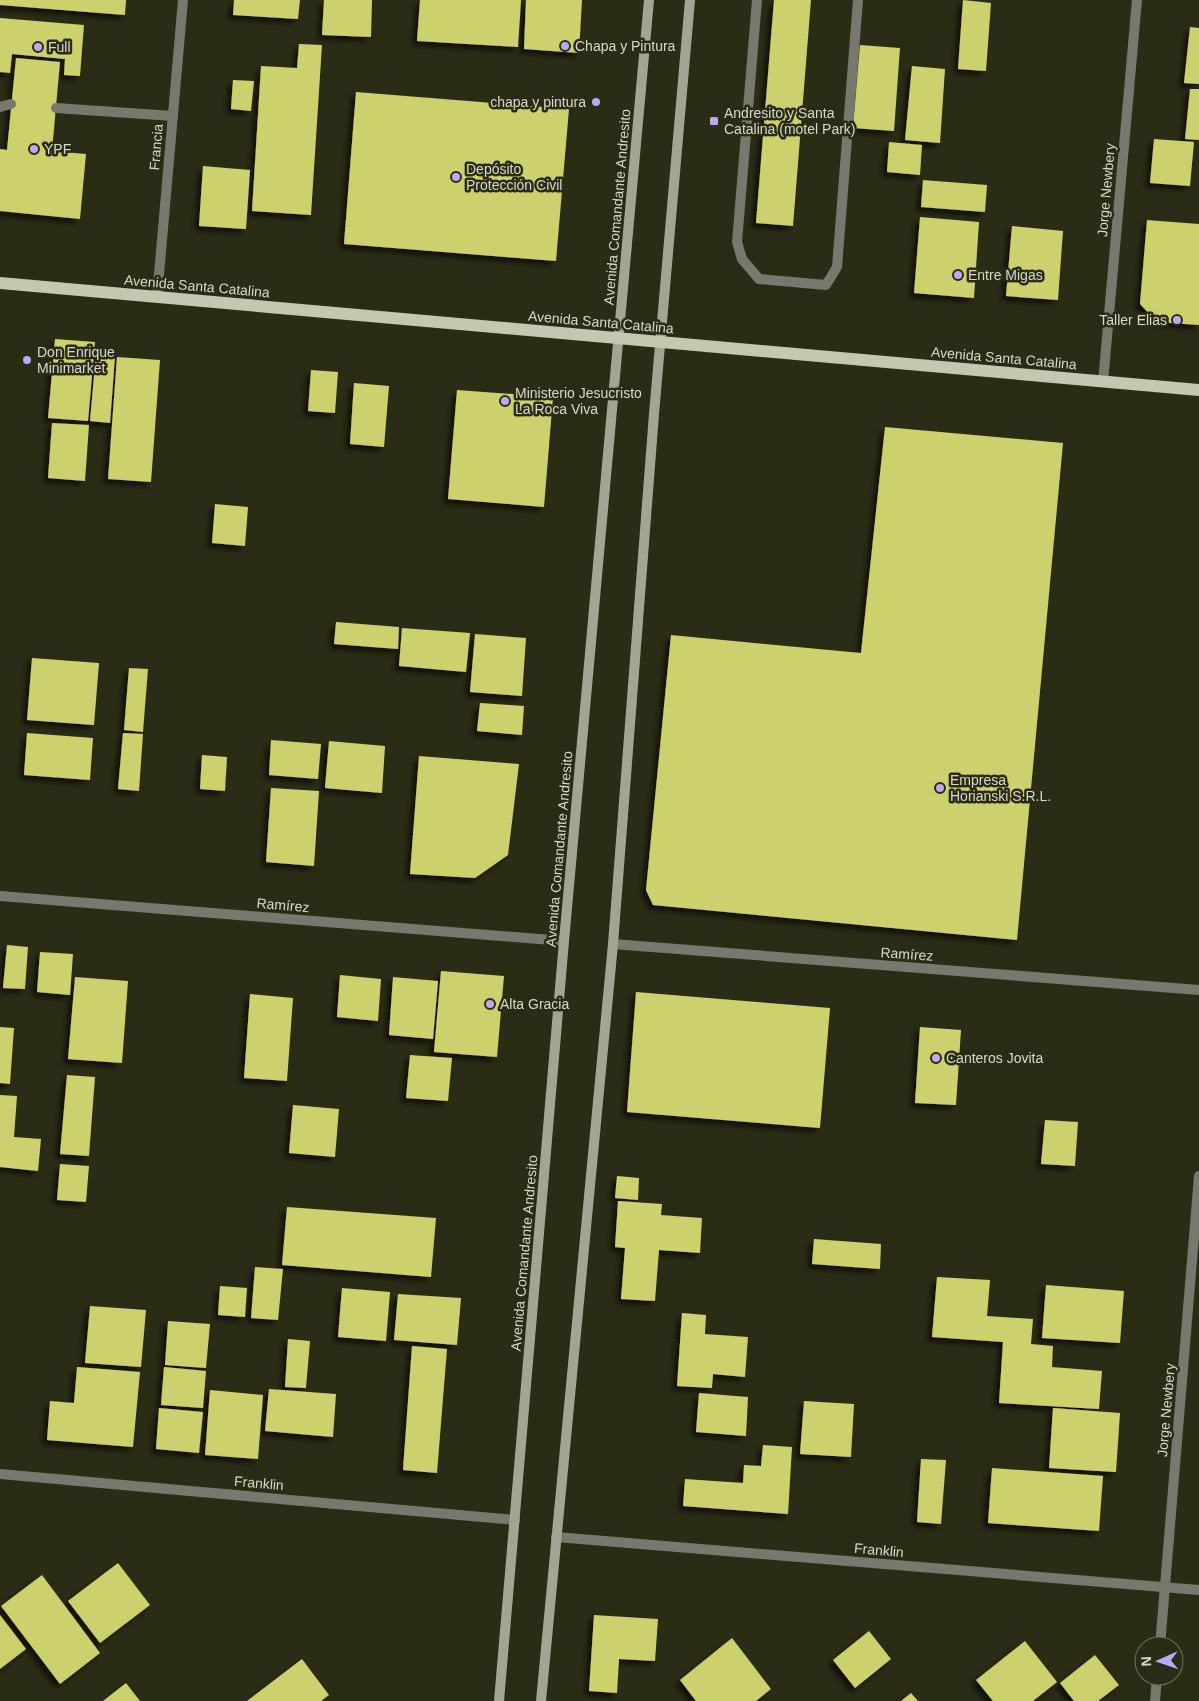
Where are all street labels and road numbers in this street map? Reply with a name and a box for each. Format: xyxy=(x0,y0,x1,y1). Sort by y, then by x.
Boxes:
street label: Avenida Comandante Andresito xyxy=(600,108,634,306)
street label: Francia xyxy=(146,123,166,171)
street label: Jorge Newbery xyxy=(1094,142,1118,238)
street label: Avenida Santa Catalina xyxy=(124,272,271,300)
street label: Avenida Santa Catalina xyxy=(528,308,675,336)
street label: Avenida Santa Catalina xyxy=(931,344,1078,372)
street label: Avenida Comandante Andresito xyxy=(542,750,576,948)
street label: Ramírez xyxy=(256,895,310,915)
street label: Ramírez xyxy=(880,944,934,964)
street label: Avenida Comandante Andresito xyxy=(507,1154,541,1352)
street label: Jorge Newbery xyxy=(1154,1362,1178,1458)
street label: Franklin xyxy=(233,1473,285,1493)
street label: Franklin xyxy=(853,1540,905,1560)

